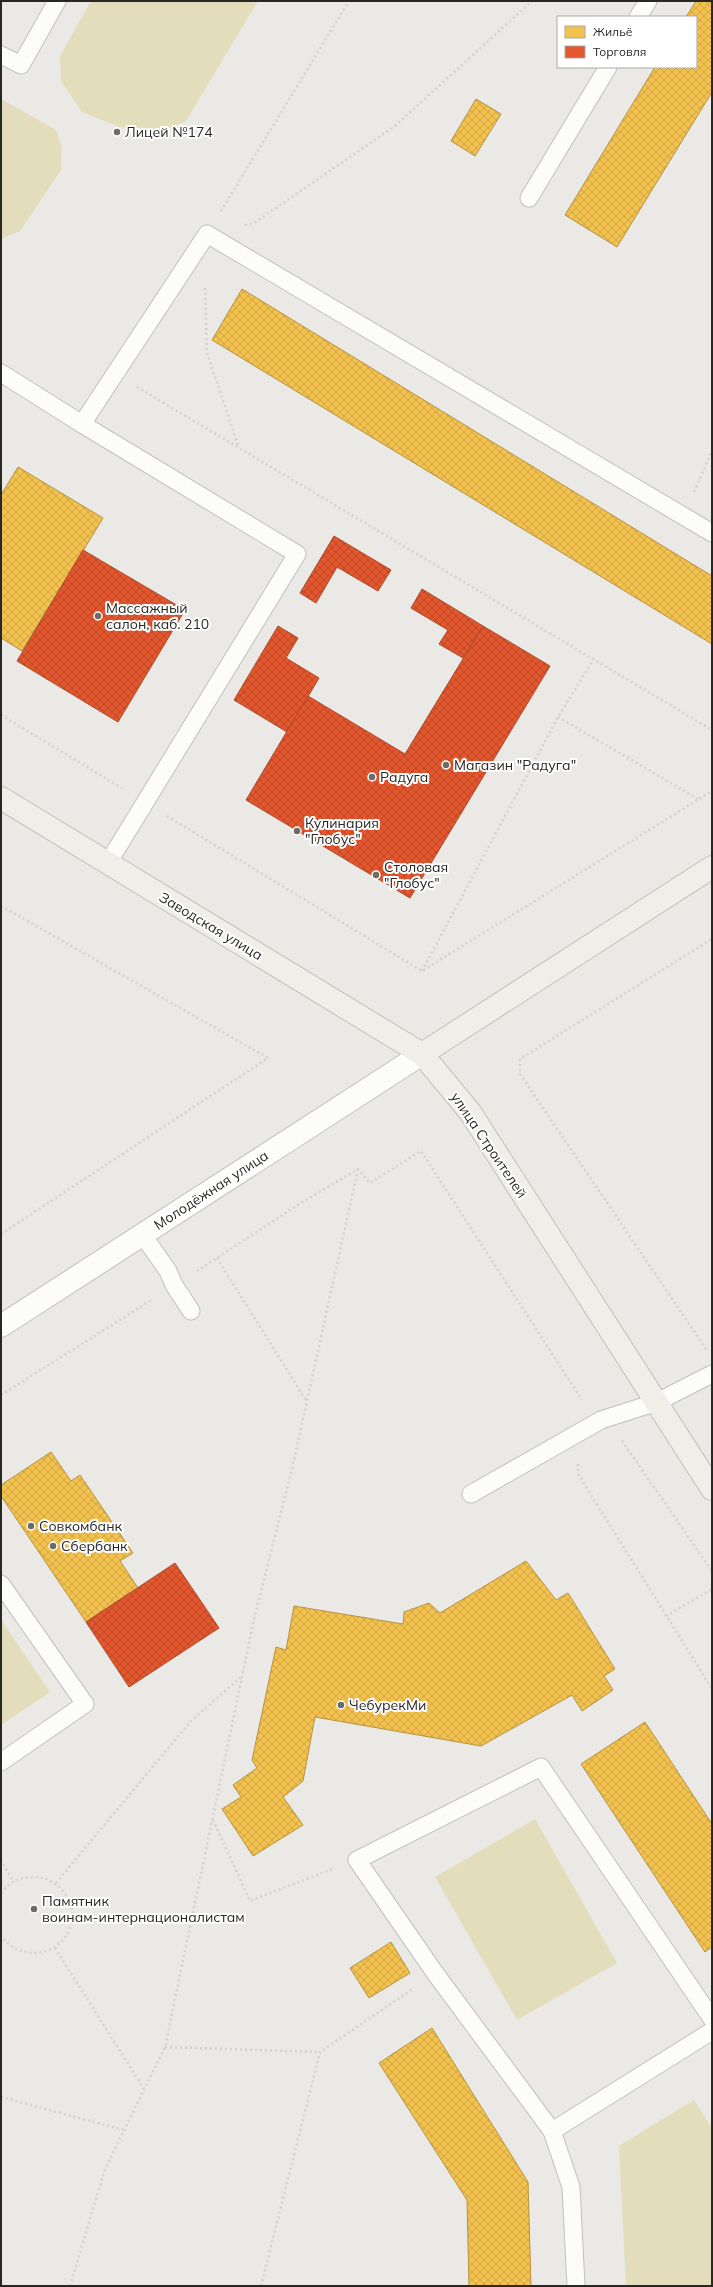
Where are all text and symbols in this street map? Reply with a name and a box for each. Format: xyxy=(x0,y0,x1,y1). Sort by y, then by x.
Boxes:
legend xyxy=(557,16,697,68)
text: Жильё xyxy=(593,24,633,39)
text: Торговля xyxy=(593,44,646,59)
place label: Лицей №174 xyxy=(125,123,213,141)
marker: Лицей №174 xyxy=(112,127,122,137)
place label: Массажный салон, каб. 210 xyxy=(106,599,209,633)
marker: Массажный салон, каб. 210 xyxy=(93,611,103,621)
place label: Магазин "Радуга" xyxy=(454,756,576,774)
marker: Магазин "Радуга" xyxy=(441,760,451,770)
place label: Радуга xyxy=(380,768,428,786)
marker: Радуга xyxy=(367,772,377,782)
place label: Кулинария "Глобус" xyxy=(305,814,379,848)
marker: Кулинария "Глобус" xyxy=(292,826,302,836)
place label: Столовая "Глобус" xyxy=(384,858,448,892)
marker: Столовая "Глобус" xyxy=(371,870,381,880)
street label: Заводская улица xyxy=(156,888,266,964)
street label: улица Строителей xyxy=(447,1089,531,1201)
street label: Молодёжная улица xyxy=(150,1146,272,1234)
place label: Совкомбанк xyxy=(39,1517,123,1535)
marker: Совкомбанк xyxy=(26,1521,36,1531)
place label: Сбербанк xyxy=(61,1537,128,1555)
marker: Сбербанк xyxy=(48,1541,58,1551)
place label: ЧебурекМи xyxy=(349,1696,426,1714)
marker: ЧебурекМи xyxy=(336,1700,346,1710)
place label: Памятник воинам-интернационалистам xyxy=(42,1892,245,1926)
marker: Памятник воинам-интернационалистам xyxy=(29,1904,39,1914)

